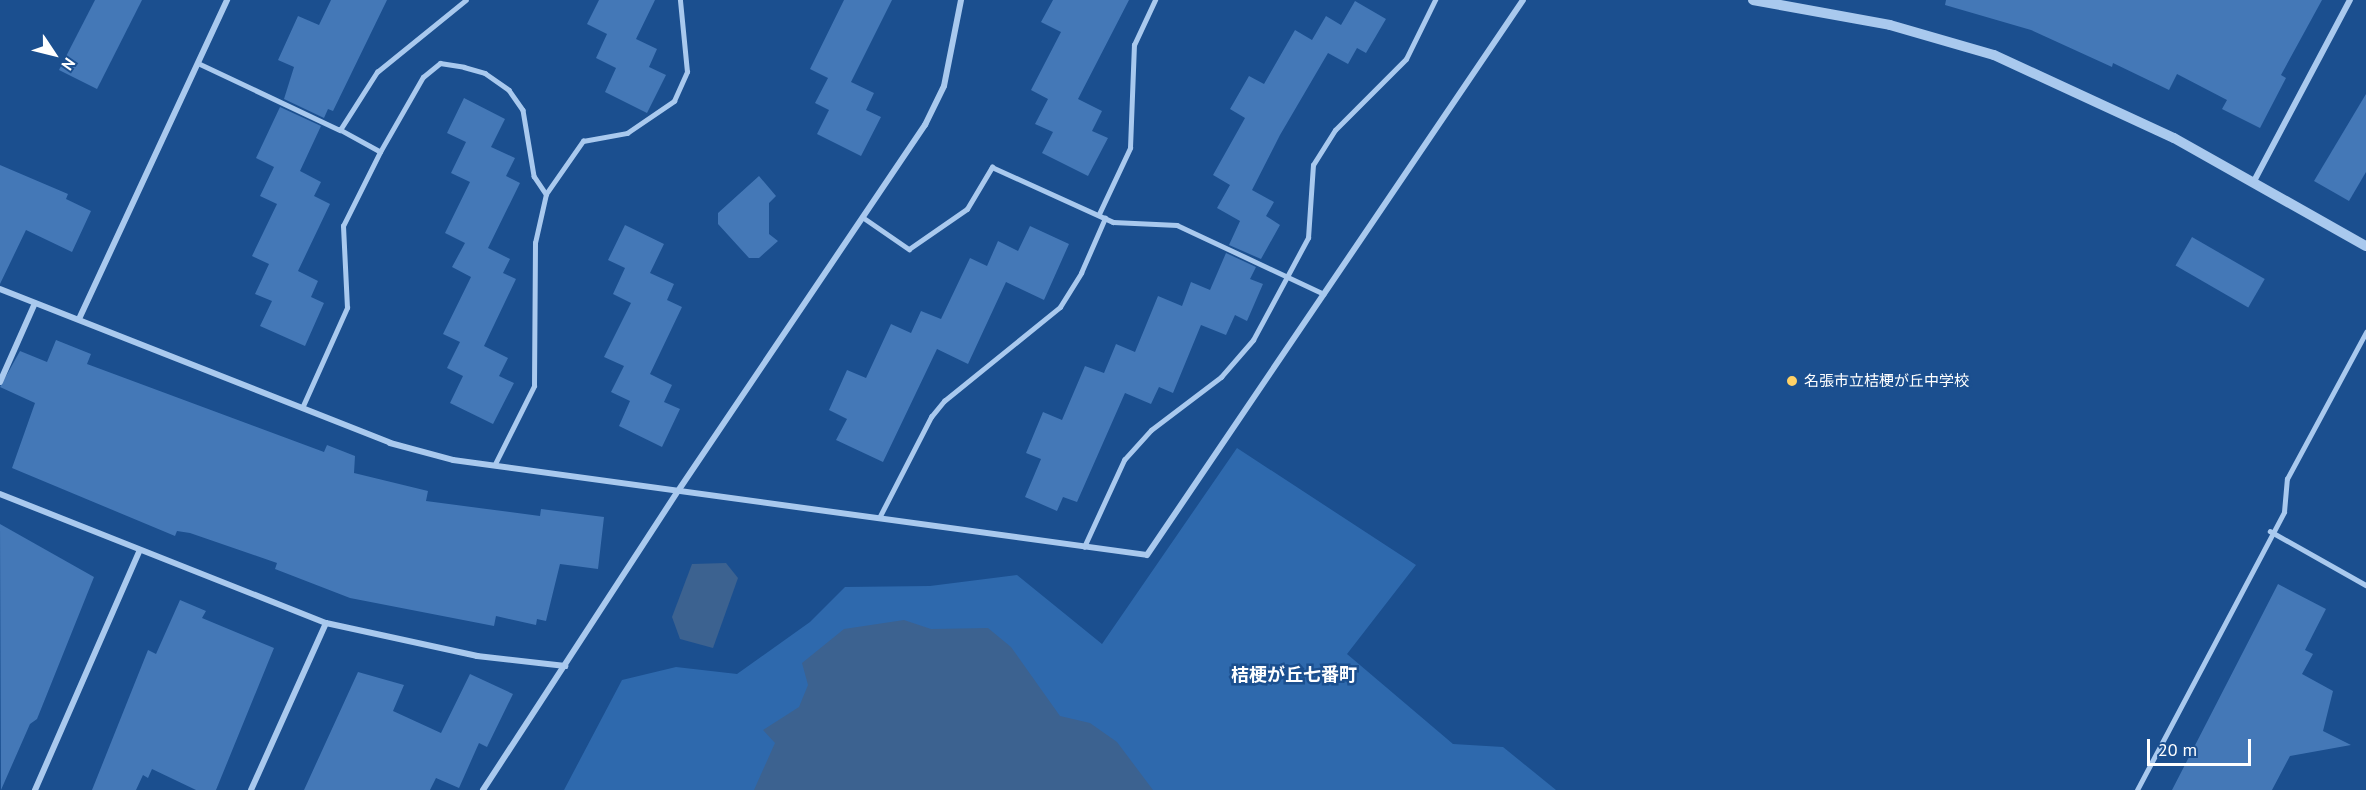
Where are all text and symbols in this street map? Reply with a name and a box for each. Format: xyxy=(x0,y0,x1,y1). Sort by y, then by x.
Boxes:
north arrow xyxy=(24,24,84,84)
text: N xyxy=(58,54,80,74)
place label: 名張市立桔梗が丘中学校 xyxy=(1804,372,1969,390)
marker: 名張市立桔梗が丘中学校 xyxy=(1785,374,1799,388)
district label: 桔梗が丘七番町 xyxy=(1231,664,1357,686)
scale bar xyxy=(2150,727,2254,765)
text: 20 m xyxy=(2158,738,2197,761)

